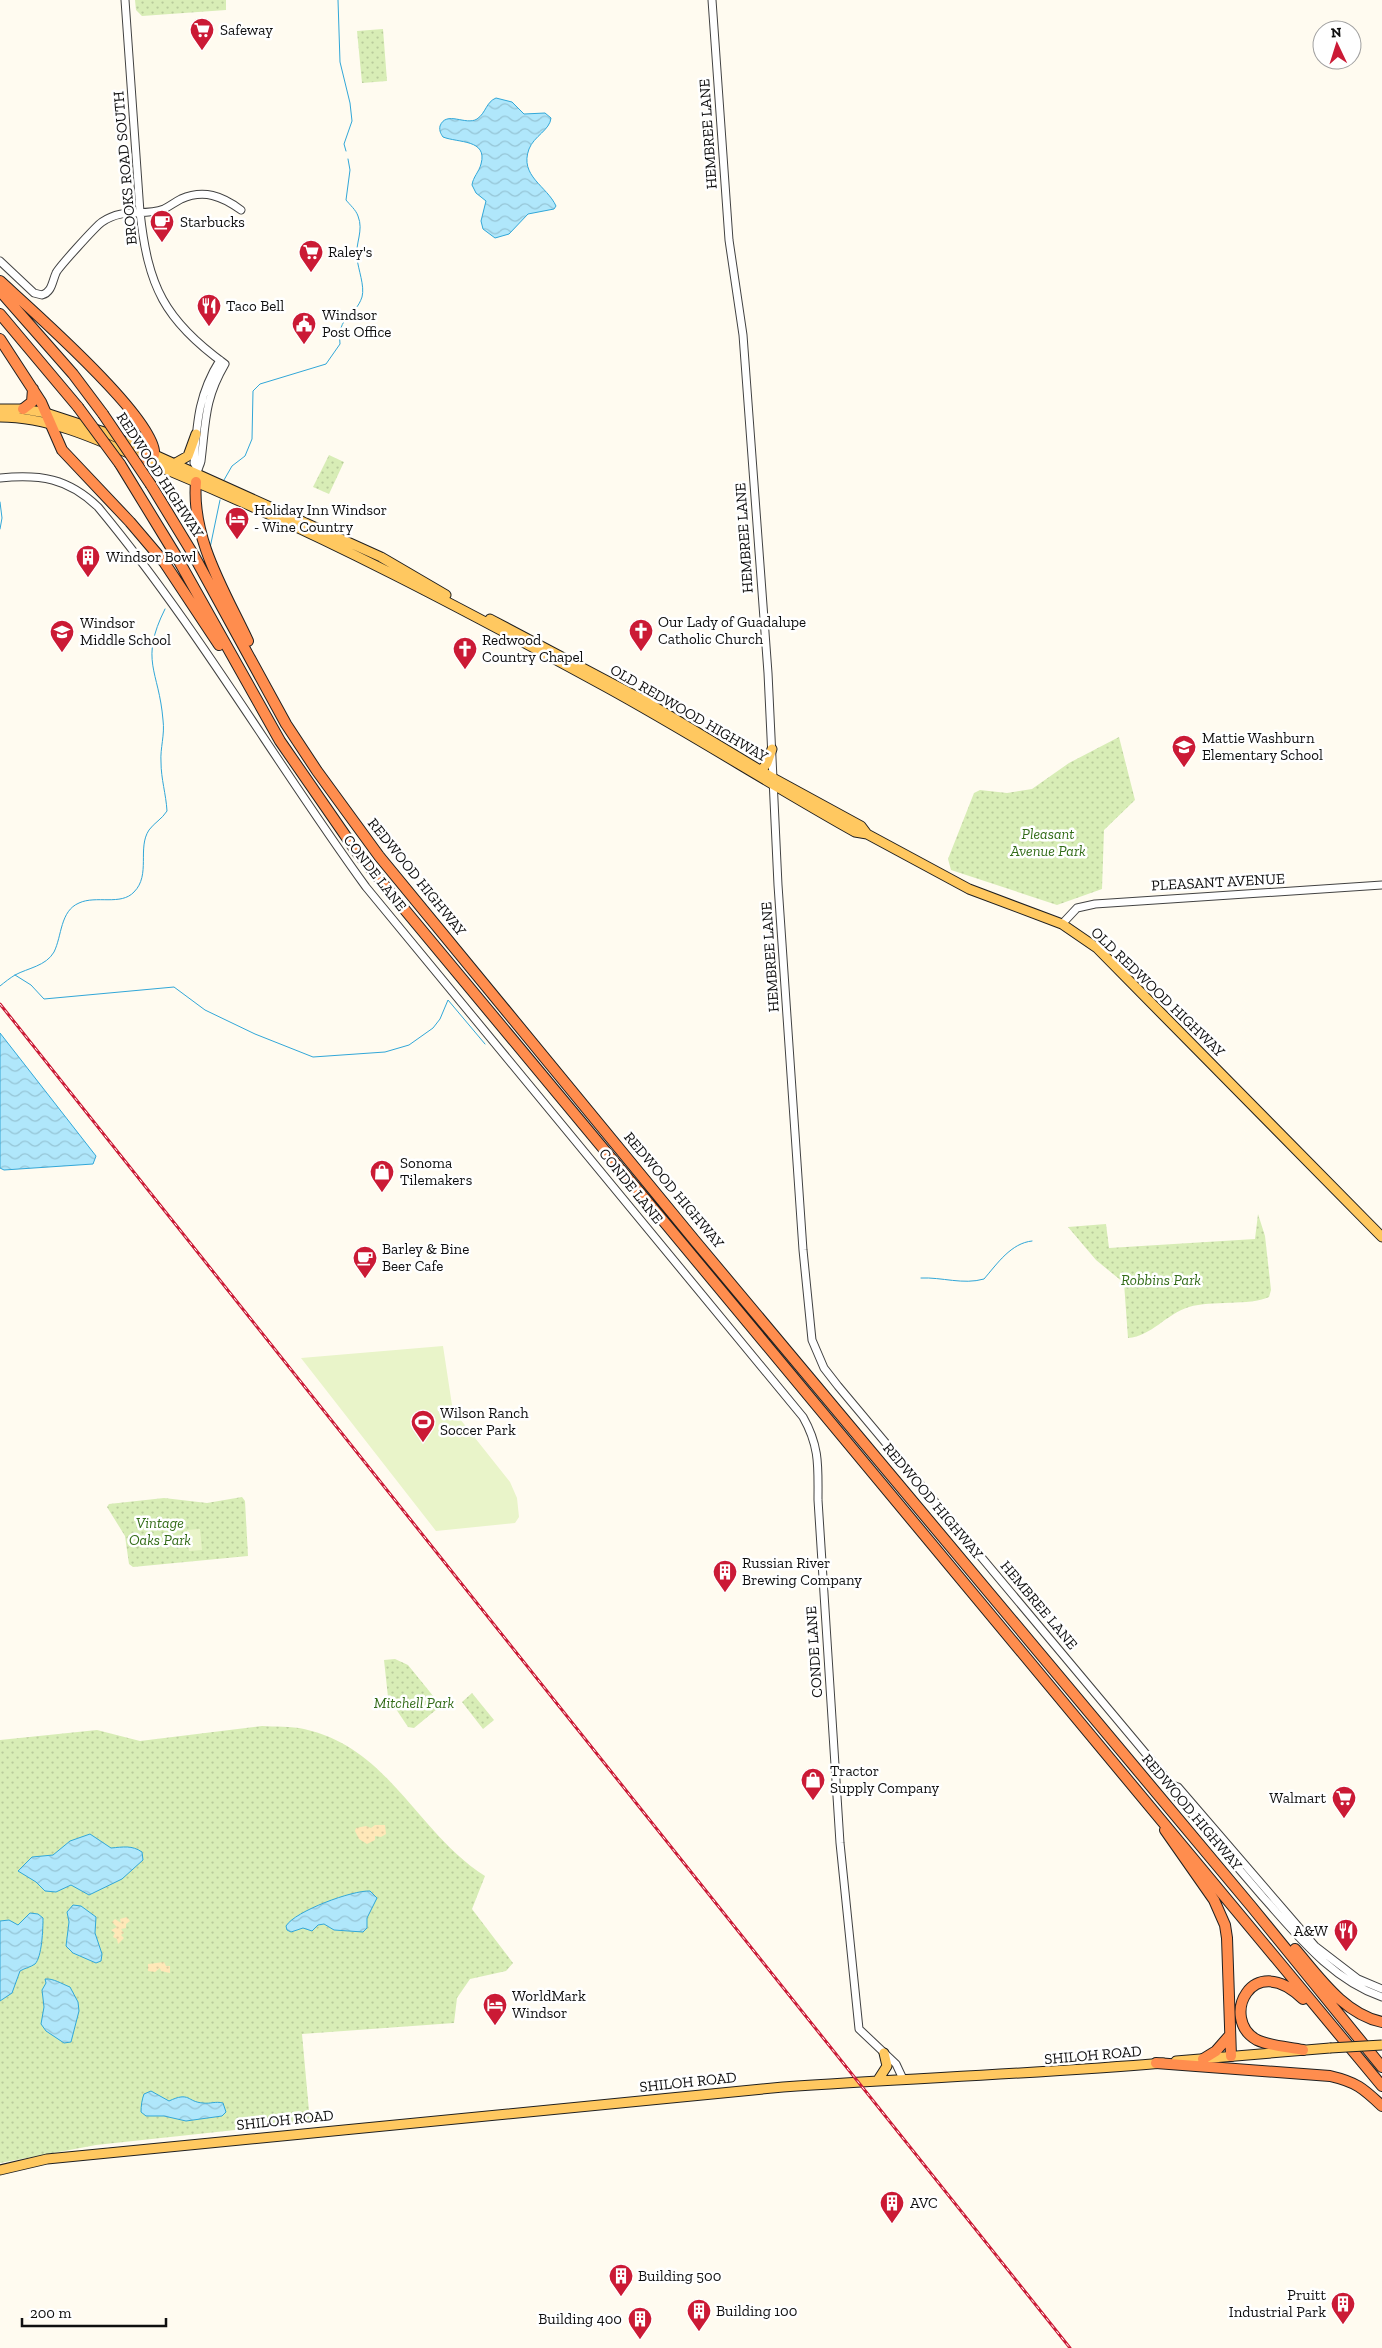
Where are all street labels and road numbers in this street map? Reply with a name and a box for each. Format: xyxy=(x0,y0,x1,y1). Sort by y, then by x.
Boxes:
street label: HEMBREE LANE xyxy=(695,78,721,190)
street label: BROOKS ROAD SOUTH xyxy=(109,90,141,246)
street label: REDWOOD HIGHWAY xyxy=(113,409,208,542)
street label: HEMBREE LANE xyxy=(731,482,757,594)
street label: OLD REDWOOD HIGHWAY xyxy=(607,660,772,766)
street label: REDWOOD HIGHWAY xyxy=(364,814,471,940)
street label: CONDE LANE xyxy=(340,831,410,915)
street label: PLEASANT AVENUE xyxy=(1151,870,1285,894)
street label: HEMBREE LANE xyxy=(757,901,783,1013)
street label: OLD REDWOOD HIGHWAY xyxy=(1087,923,1229,1061)
street label: REDWOOD HIGHWAY xyxy=(620,1128,728,1252)
street label: CONDE LANE xyxy=(595,1145,667,1228)
street label: REDWOOD HIGHWAY xyxy=(879,1439,987,1563)
street label: HEMBREE LANE xyxy=(997,1557,1082,1653)
street label: CONDE LANE xyxy=(802,1605,826,1698)
street label: REDWOOD HIGHWAY xyxy=(1138,1750,1246,1874)
street label: SHILOH ROAD xyxy=(1044,2042,1142,2068)
street label: SHILOH ROAD xyxy=(638,2068,738,2096)
street label: SHILOH ROAD xyxy=(235,2106,335,2134)

